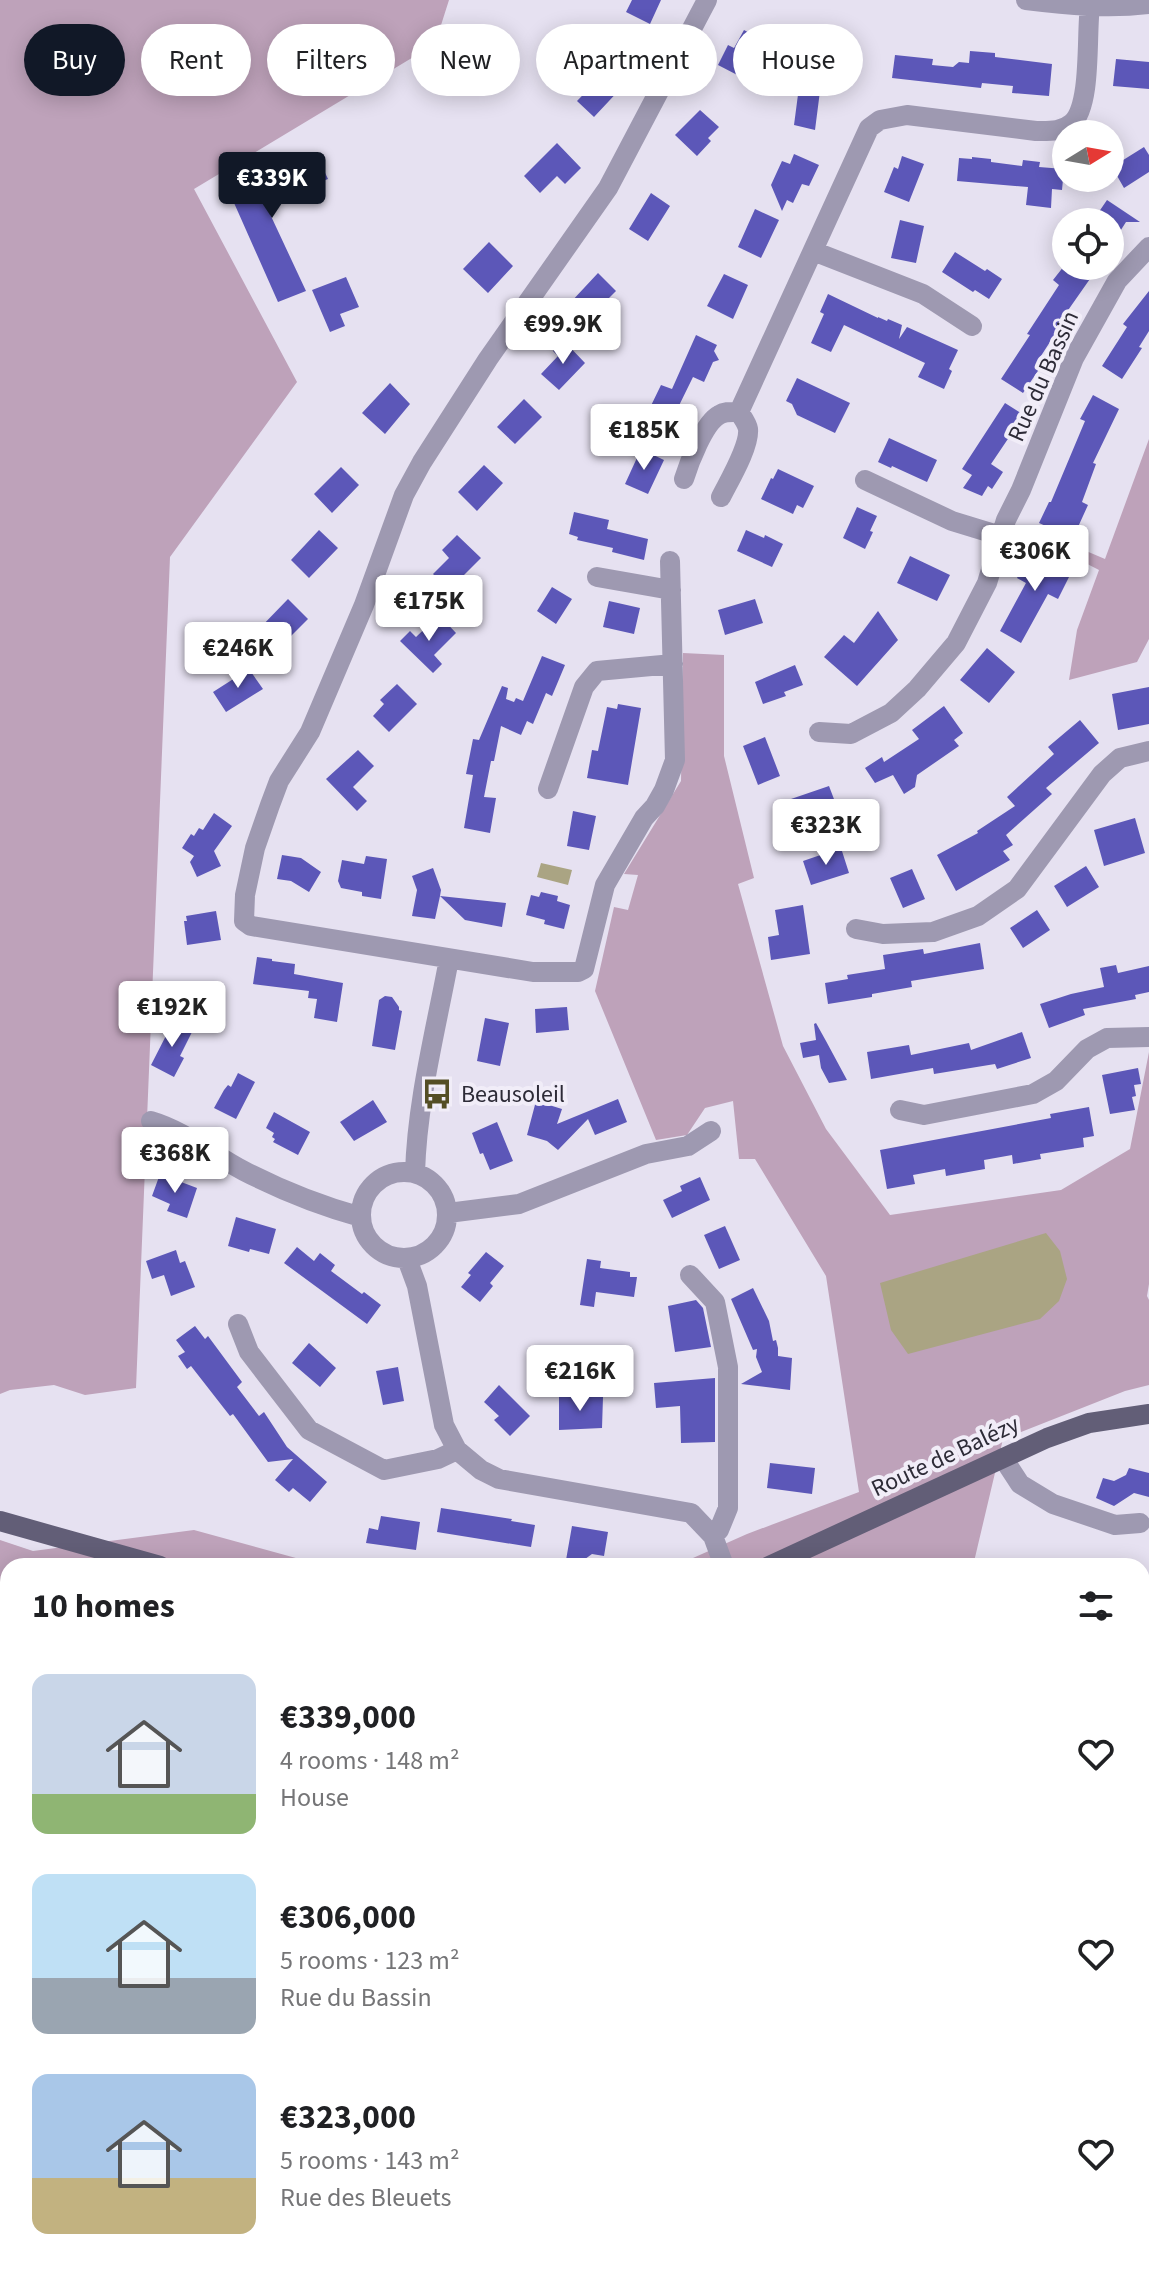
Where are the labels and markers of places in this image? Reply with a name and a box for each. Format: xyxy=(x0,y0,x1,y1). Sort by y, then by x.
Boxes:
pin: €339K xyxy=(216,152,328,220)
pin: €99.9K xyxy=(498,298,628,366)
pin: €185K xyxy=(588,404,700,472)
pin: €306K xyxy=(979,525,1091,593)
pin: €175K xyxy=(373,575,485,643)
pin: €246K xyxy=(182,622,294,690)
pin: €323K xyxy=(770,799,882,867)
pin: €192K xyxy=(116,981,228,1049)
bus stop icon: Beausoleil xyxy=(420,1077,454,1111)
place label: Beausoleil xyxy=(461,1077,565,1112)
pin: €368K xyxy=(119,1127,231,1195)
pin: €216K xyxy=(524,1345,636,1413)

